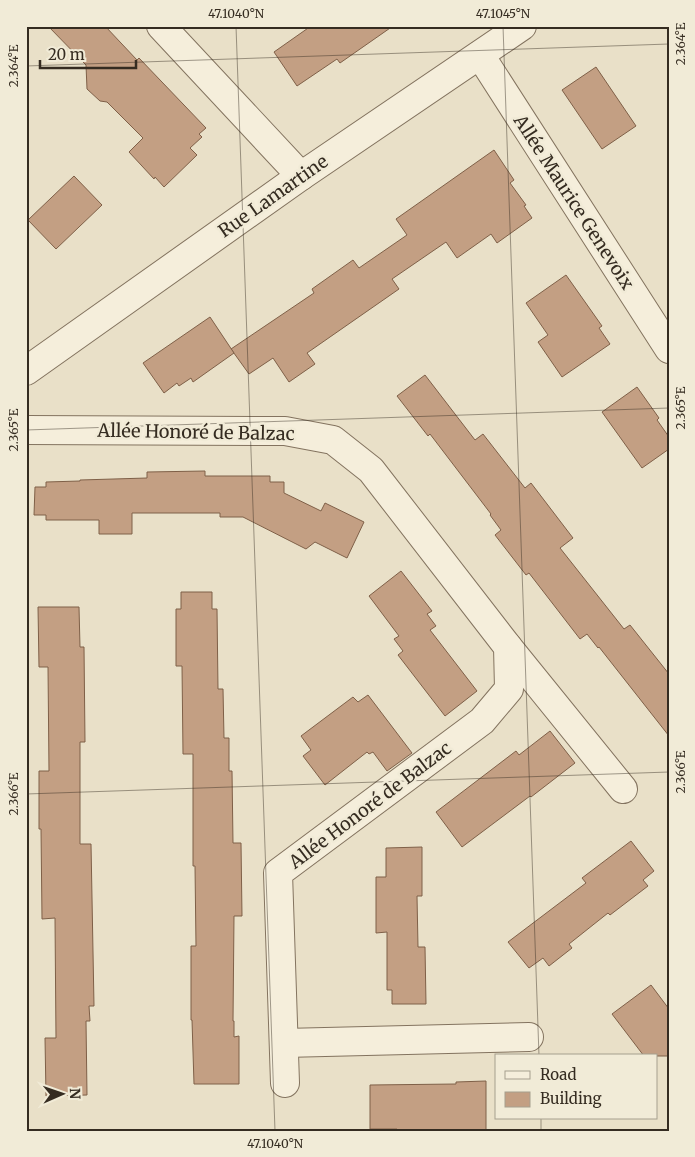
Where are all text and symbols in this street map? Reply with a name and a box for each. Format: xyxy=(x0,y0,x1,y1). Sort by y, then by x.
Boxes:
text: 47.1040°N xyxy=(208,6,265,21)
text: 47.1045°N xyxy=(476,6,531,21)
text: 2.364°E xyxy=(673,22,688,65)
scale bar xyxy=(40,38,136,70)
text: 2.364°E xyxy=(6,44,21,87)
text: 20 m xyxy=(48,45,85,64)
street label: Allée Maurice Genevoix xyxy=(508,109,639,294)
street label: Rue Lamartine xyxy=(214,150,332,242)
text: 2.365°E xyxy=(673,386,688,429)
text: 2.365°E xyxy=(6,408,21,451)
street label: Allée Honoré de Balzac xyxy=(96,419,295,445)
street label: Allée Honoré de Balzac xyxy=(283,736,456,874)
text: 2.366°E xyxy=(673,750,688,793)
text: 2.366°E xyxy=(6,772,21,815)
legend xyxy=(495,1054,658,1120)
text: Road xyxy=(540,1065,576,1084)
north arrow xyxy=(38,1070,88,1120)
text: N xyxy=(66,1088,84,1099)
text: Building xyxy=(540,1089,602,1108)
text: 47.1040°N xyxy=(247,1136,304,1151)

